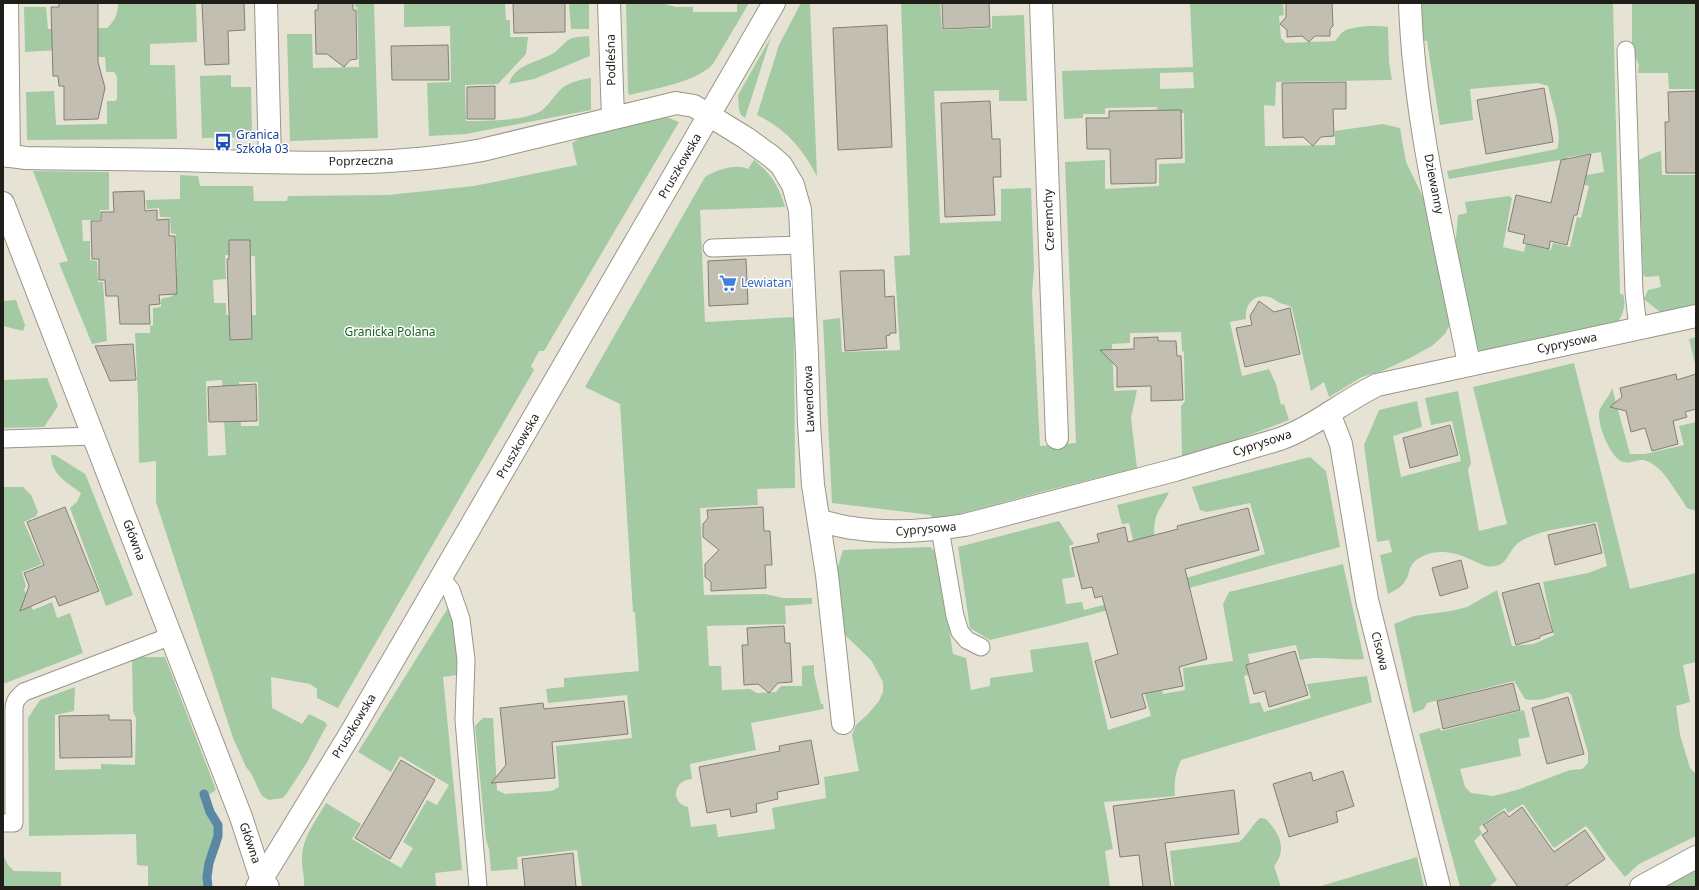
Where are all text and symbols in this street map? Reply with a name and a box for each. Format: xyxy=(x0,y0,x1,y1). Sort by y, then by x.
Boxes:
street label: Podleśna xyxy=(602,34,619,86)
place label: Granica Szkoła 03 xyxy=(236,126,289,157)
street label: Pruszkowska xyxy=(654,130,705,202)
bus stop icon: Granica Szkoła 03 xyxy=(213,132,233,152)
street label: Poprzeczna xyxy=(328,151,394,170)
street label: Dziewanny xyxy=(1420,152,1449,216)
street label: Czeremchy xyxy=(1039,188,1058,251)
supermarket icon: Lewiatan xyxy=(718,273,738,293)
place label: Lewiatan xyxy=(741,274,792,291)
park label: Granicka Polana xyxy=(344,323,436,340)
street label: Cyprysowa xyxy=(1535,328,1599,357)
street label: Lawendowa xyxy=(799,365,818,433)
street label: Pruszkowska xyxy=(492,410,543,482)
street label: Cyprysowa xyxy=(1230,425,1294,460)
street label: Główna xyxy=(119,517,150,563)
street label: Cyprysowa xyxy=(895,517,957,540)
street label: Cisowa xyxy=(1367,630,1394,672)
street label: Pruszkowska xyxy=(328,690,380,761)
street label: Główna xyxy=(236,820,265,866)

